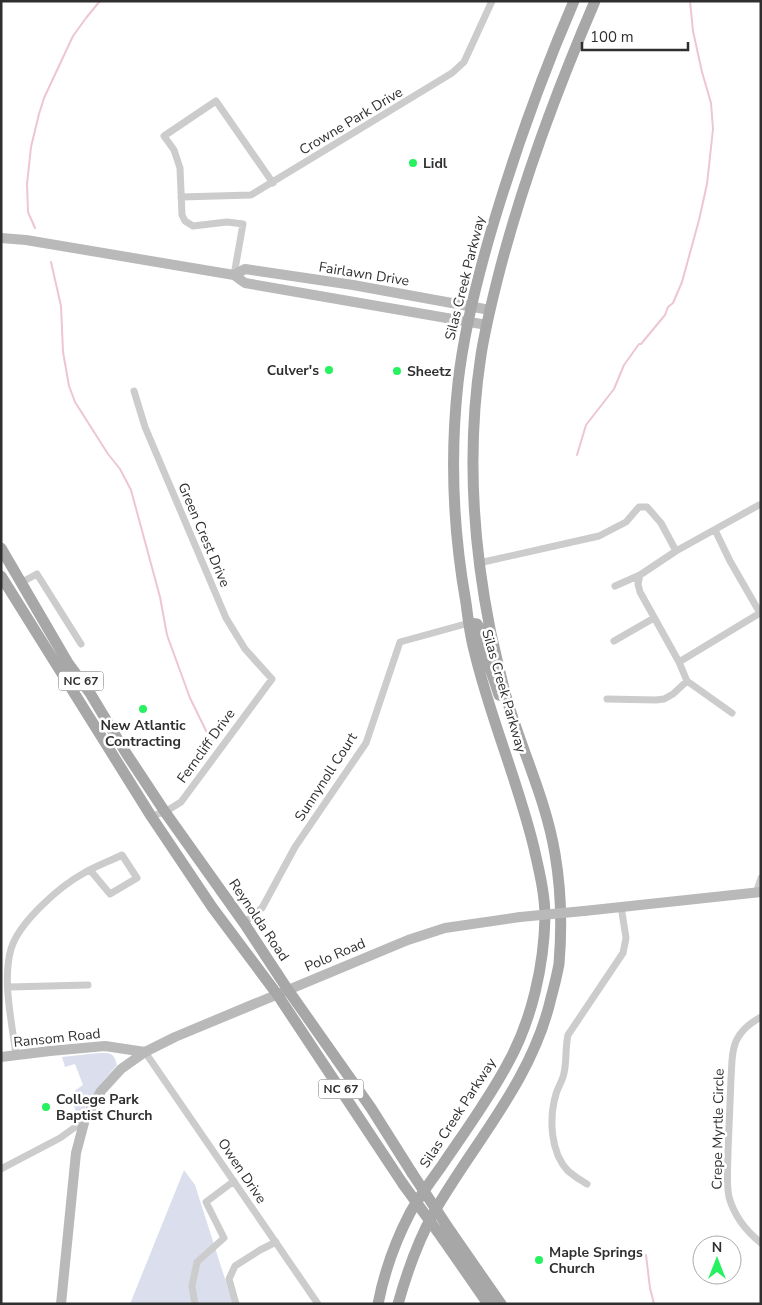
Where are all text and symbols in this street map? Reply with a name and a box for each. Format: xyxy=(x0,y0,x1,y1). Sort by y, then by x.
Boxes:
scale bar xyxy=(582,20,688,52)
text: 100 m xyxy=(590,27,634,47)
street label: Crowne Park Drive xyxy=(296,83,406,159)
place label: Lidl xyxy=(423,154,448,173)
marker: Lidl xyxy=(407,157,419,169)
street label: Silas Creek Parkway xyxy=(440,213,490,342)
street label: Fairlawn Drive xyxy=(318,257,410,291)
place label: Culver's xyxy=(267,361,319,380)
place label: Sheetz xyxy=(407,362,452,381)
marker: Culver's xyxy=(323,364,335,376)
marker: Sheetz xyxy=(391,365,403,377)
street label: Green Crest Drive xyxy=(173,480,235,590)
street label: Silas Creek Parkway xyxy=(477,627,531,756)
road number: NC 67 xyxy=(58,671,104,690)
marker: New Atlantic Contracting xyxy=(137,703,149,715)
street label: Ferncliff Drive xyxy=(173,705,239,787)
place label: New Atlantic Contracting xyxy=(100,716,186,751)
street label: Sunnynoll Court xyxy=(290,729,362,825)
street label: Reynolda Road xyxy=(224,875,294,965)
street label: Polo Road xyxy=(302,934,368,976)
street label: Ransom Road xyxy=(13,1024,101,1052)
street label: Silas Creek Parkway xyxy=(415,1054,501,1172)
street label: Crepe Myrtle Circle xyxy=(707,1068,729,1190)
road number: NC 67 xyxy=(318,1080,364,1098)
place label: College Park Baptist Church xyxy=(56,1090,152,1125)
marker: College Park Baptist Church xyxy=(40,1101,52,1113)
street label: Owen Drive xyxy=(213,1135,271,1207)
north arrow xyxy=(692,1235,742,1285)
text: N xyxy=(712,1238,722,1257)
place label: Maple Springs Church xyxy=(549,1243,643,1278)
marker: Maple Springs Church xyxy=(533,1254,545,1266)

